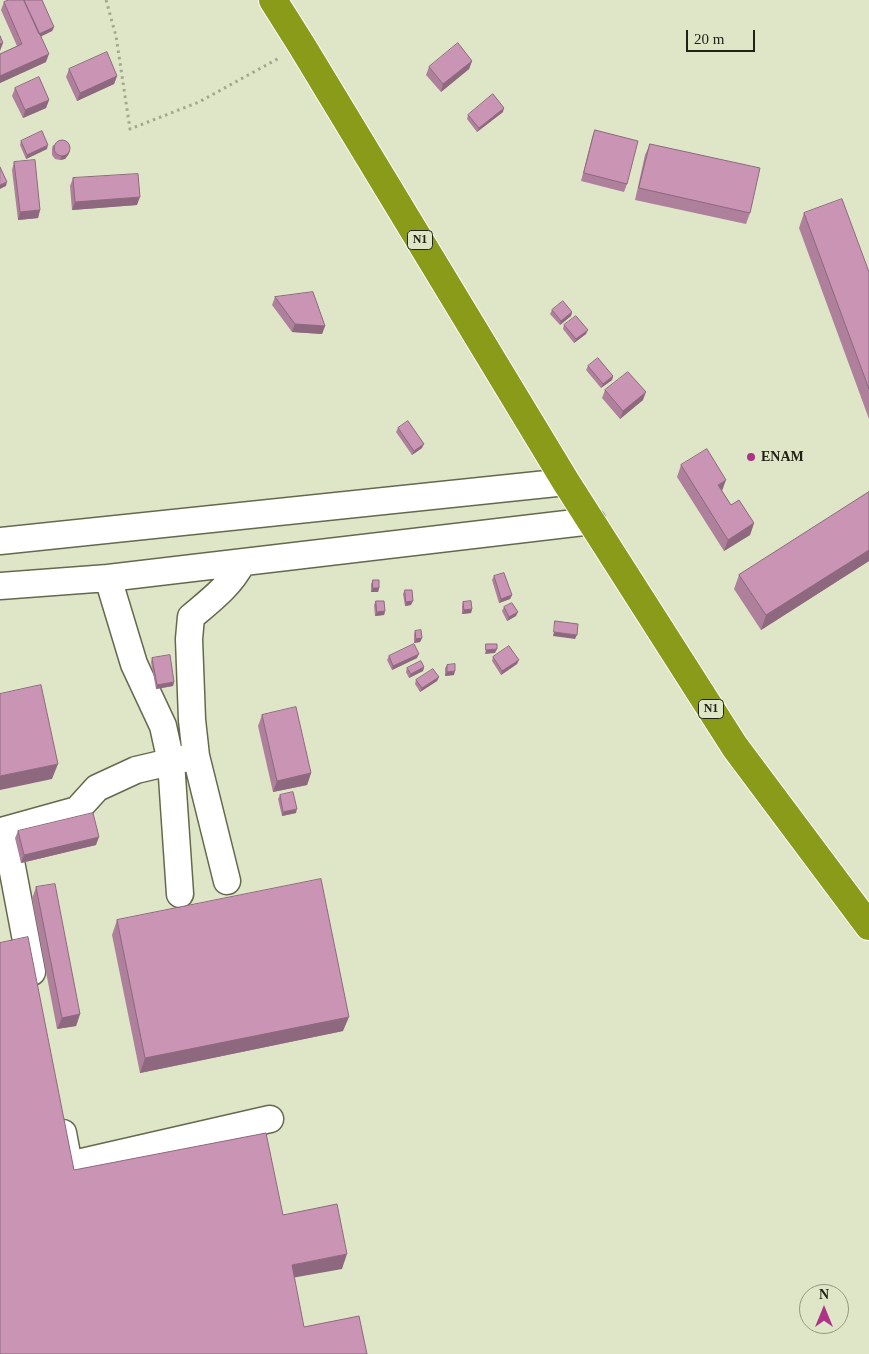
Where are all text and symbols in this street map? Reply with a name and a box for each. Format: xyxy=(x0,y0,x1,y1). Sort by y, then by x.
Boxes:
scale bar xyxy=(689,20,758,52)
text: 20 m xyxy=(694,31,724,47)
road number: N1 xyxy=(408,230,432,250)
place label: ENAM xyxy=(761,449,804,465)
marker: ENAM xyxy=(745,451,757,463)
road number: N1 xyxy=(698,700,724,719)
north arrow xyxy=(799,1284,849,1334)
text: N xyxy=(819,1287,829,1302)

